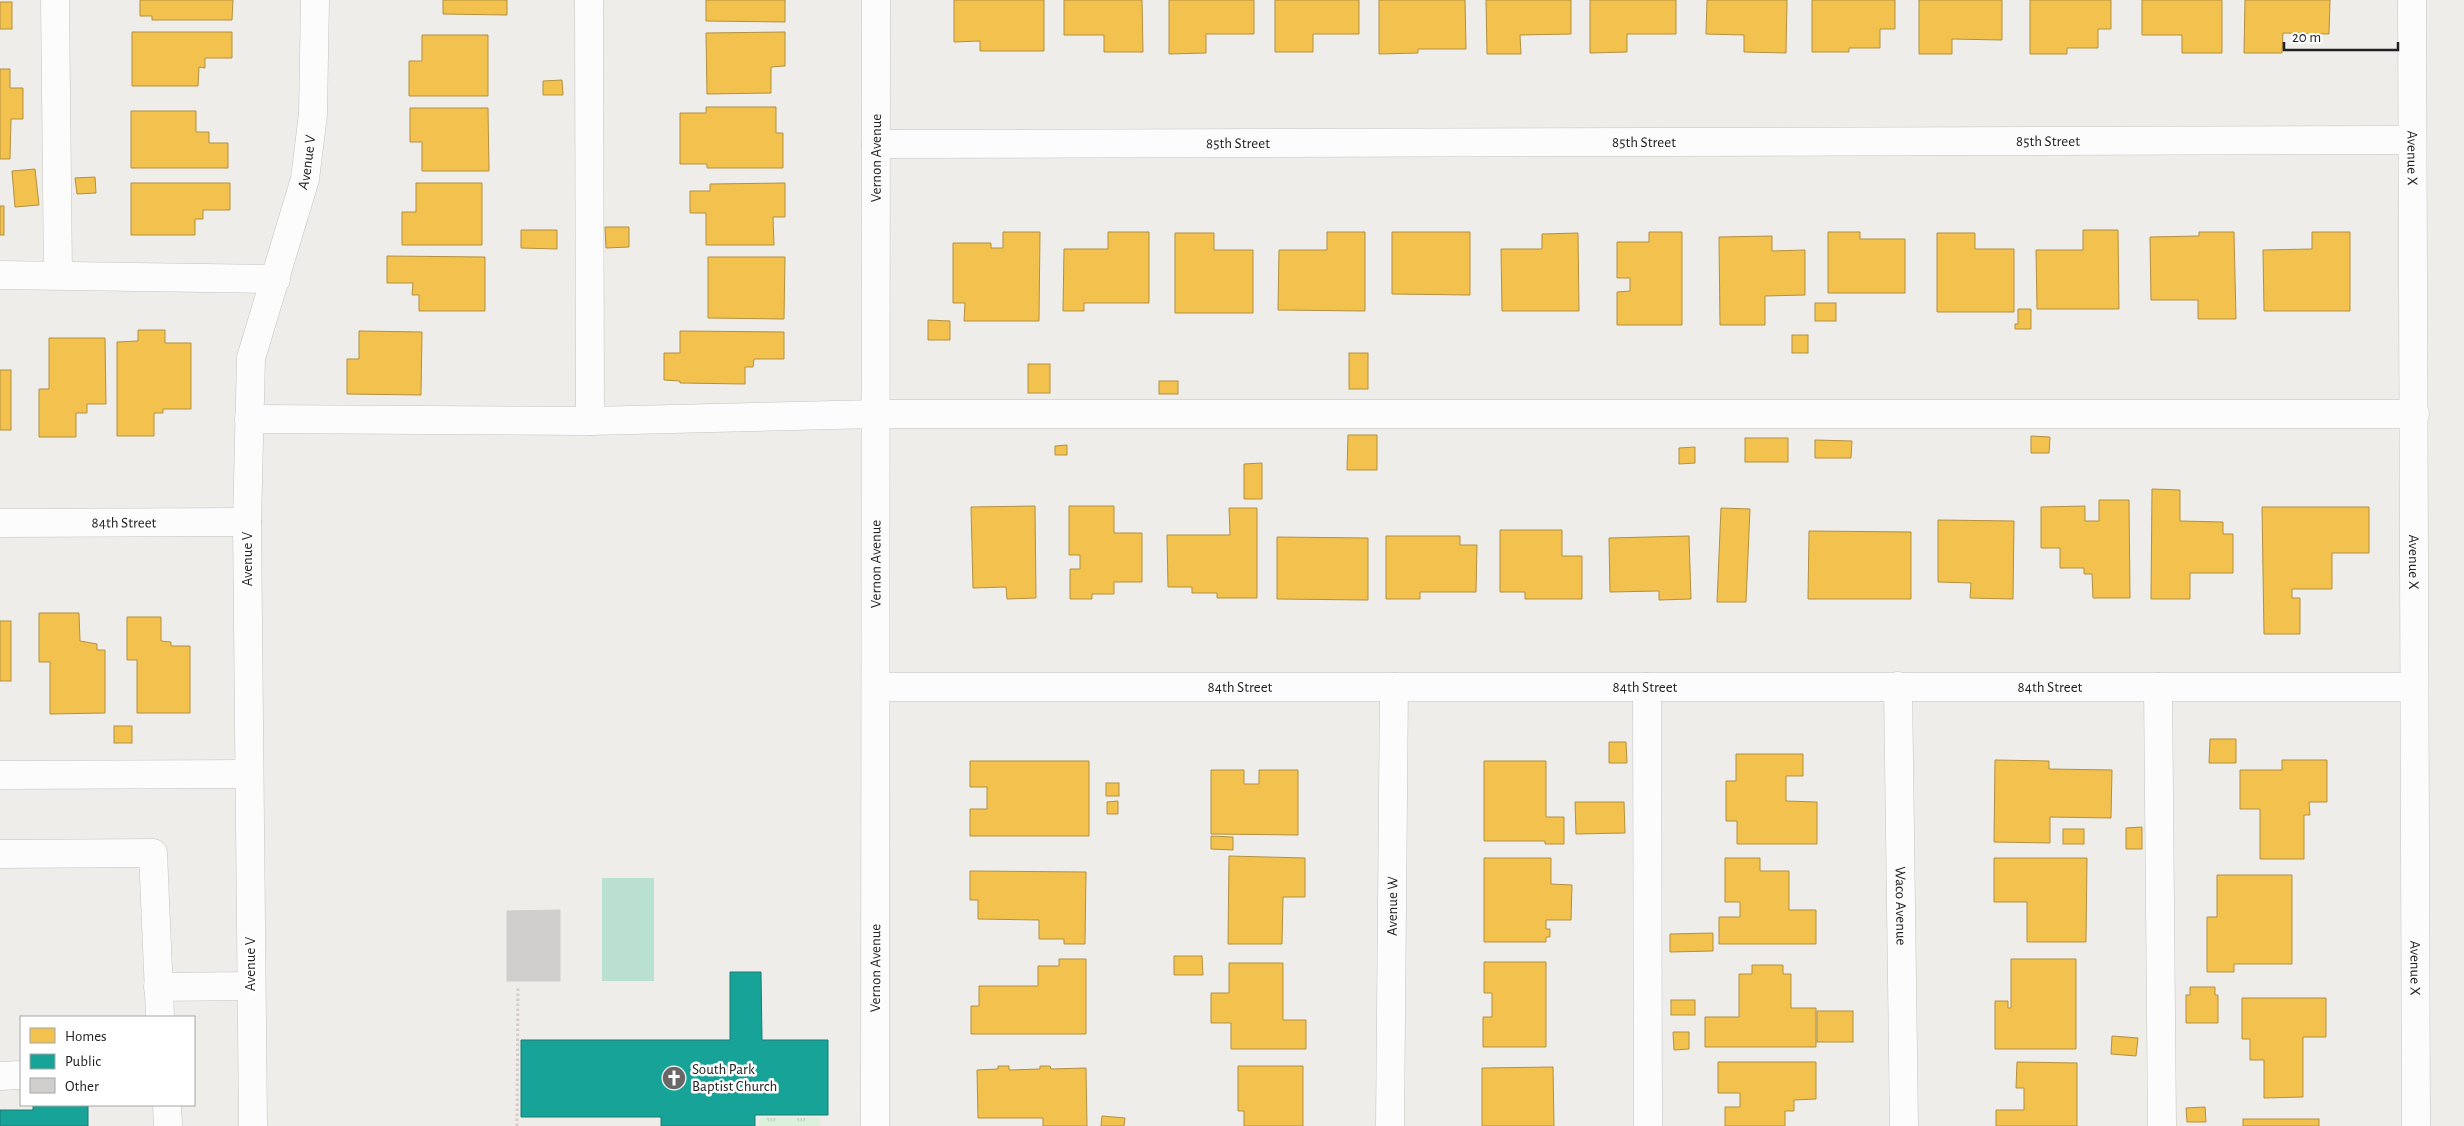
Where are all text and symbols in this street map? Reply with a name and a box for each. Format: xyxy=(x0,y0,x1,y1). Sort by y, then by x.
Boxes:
scale bar xyxy=(2284,20,2398,52)
text: 20 m xyxy=(2292,30,2321,45)
street label: Vernon Avenue xyxy=(869,114,884,202)
street label: Avenue X xyxy=(2404,130,2420,186)
street label: Avenue V xyxy=(295,134,318,191)
street label: 85th Street xyxy=(2016,134,2080,149)
street label: 85th Street xyxy=(1612,135,1676,150)
street label: 85th Street xyxy=(1206,136,1270,151)
street label: 84th Street xyxy=(92,515,157,531)
street label: Vernon Avenue xyxy=(868,520,884,608)
street label: Avenue V xyxy=(240,531,255,586)
street label: Avenue X xyxy=(2406,534,2421,590)
street label: 84th Street xyxy=(1208,680,1273,695)
street label: 84th Street xyxy=(1613,680,1678,695)
street label: 84th Street xyxy=(2018,680,2083,695)
street label: Waco Avenue xyxy=(1892,866,1909,946)
street label: Avenue W xyxy=(1385,876,1400,936)
street label: Vernon Avenue xyxy=(868,924,883,1012)
street label: Avenue V xyxy=(243,936,258,991)
street label: Avenue X xyxy=(2407,940,2423,996)
legend xyxy=(20,1016,195,1106)
text: Homes xyxy=(65,1029,107,1044)
text: Public xyxy=(65,1054,101,1069)
place label: South Park Baptist Church xyxy=(692,1062,777,1094)
church icon: South Park Baptist Church xyxy=(661,1065,687,1091)
text: Other xyxy=(65,1079,99,1094)

